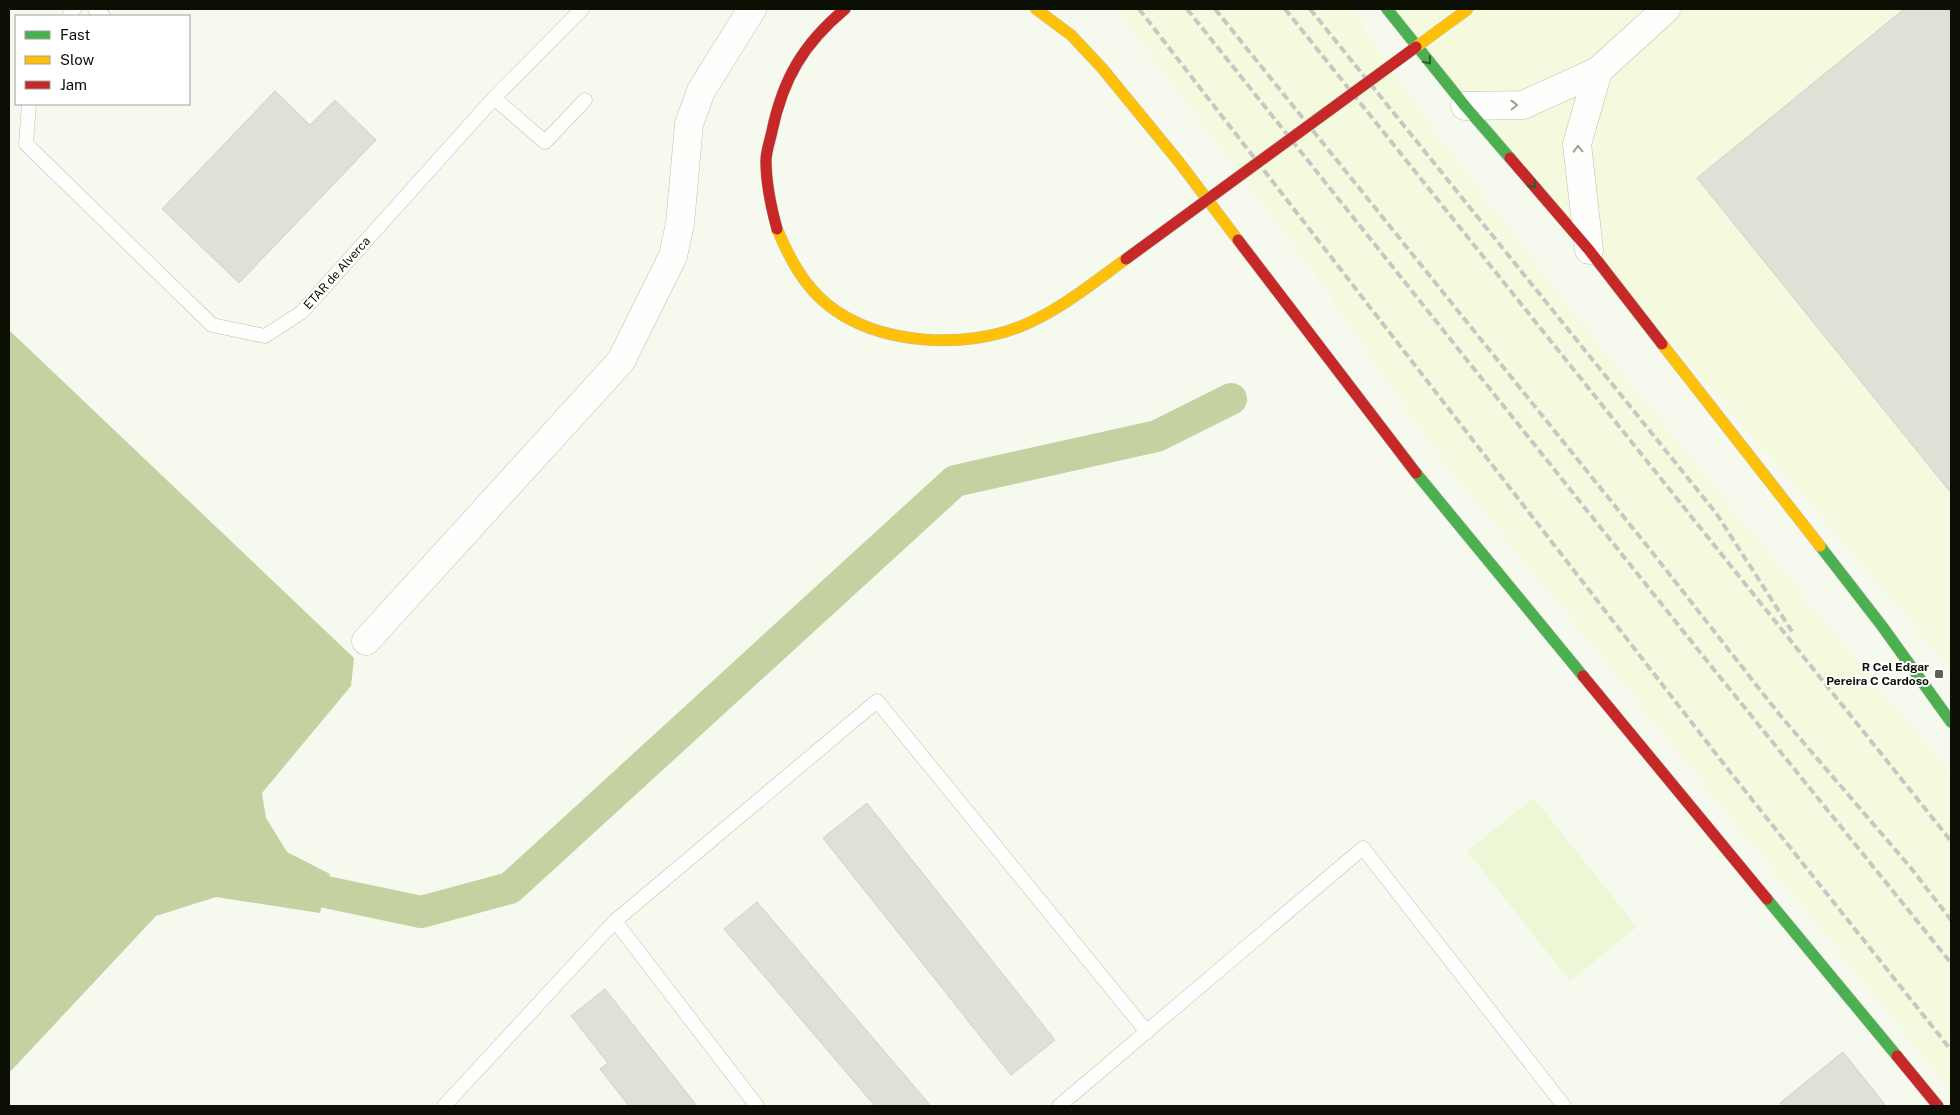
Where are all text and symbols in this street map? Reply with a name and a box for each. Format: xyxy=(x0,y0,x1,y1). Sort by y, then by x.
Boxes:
legend xyxy=(15,15,190,105)
text: Fast xyxy=(60,26,90,43)
text: Slow xyxy=(60,51,95,68)
one-way arrow xyxy=(1423,55,1432,64)
text: Jam xyxy=(60,76,87,93)
one-way arrow xyxy=(1510,100,1518,111)
one-way arrow xyxy=(1573,145,1583,153)
one-way arrow xyxy=(1527,179,1535,188)
street label: ETAR de Alverca xyxy=(301,234,373,312)
place label: R Cel Edgar Pereira C Cardoso xyxy=(1826,660,1929,688)
marker: R Cel Edgar Pereira C Cardoso xyxy=(1933,668,1945,680)

